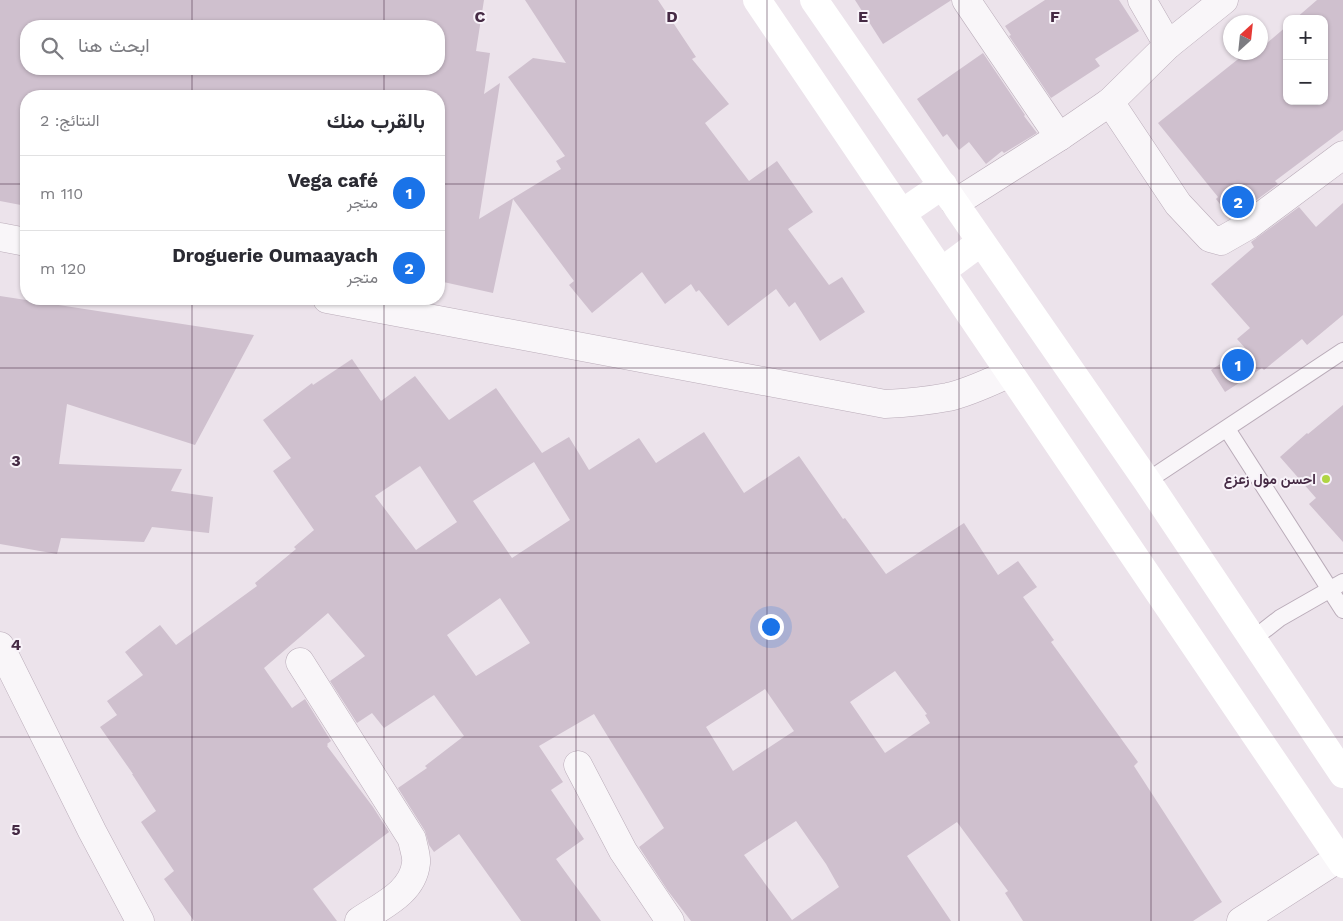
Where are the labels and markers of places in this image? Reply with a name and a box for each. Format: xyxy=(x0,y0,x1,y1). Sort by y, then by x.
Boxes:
pin: 2 xyxy=(1222,183,1254,221)
pin: 1 xyxy=(1222,346,1254,384)
place label: احسن مول زعزع xyxy=(1224,471,1316,489)
marker: احسن مول زعزع xyxy=(1320,473,1332,485)

